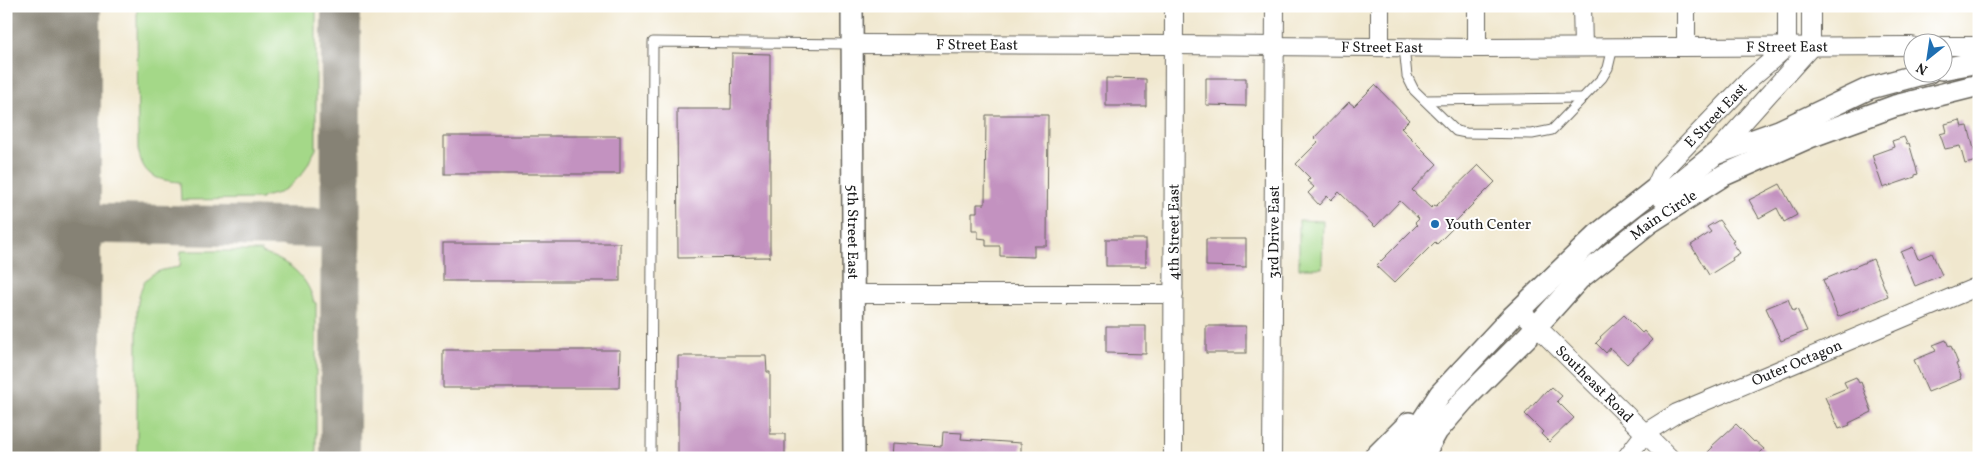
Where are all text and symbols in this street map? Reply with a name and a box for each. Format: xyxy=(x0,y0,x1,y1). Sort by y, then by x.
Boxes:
north arrow xyxy=(1902,32,1952,82)
street label: F Street East xyxy=(936,35,1018,57)
street label: F Street East xyxy=(1746,37,1828,59)
street label: F Street East xyxy=(1341,38,1423,59)
text: N xyxy=(1913,57,1931,79)
street label: E Street East xyxy=(1681,79,1753,153)
street label: 5th Street East xyxy=(841,184,862,280)
street label: 4th Street East xyxy=(1164,184,1186,280)
street label: 3rd Drive East xyxy=(1264,185,1286,279)
street label: Main Circle xyxy=(1626,186,1701,246)
place label: Youth Center xyxy=(1445,215,1531,236)
marker: Youth Center xyxy=(1429,218,1441,230)
street label: Outer Octagon xyxy=(1749,336,1846,392)
street label: Southeast Road xyxy=(1550,341,1637,428)

